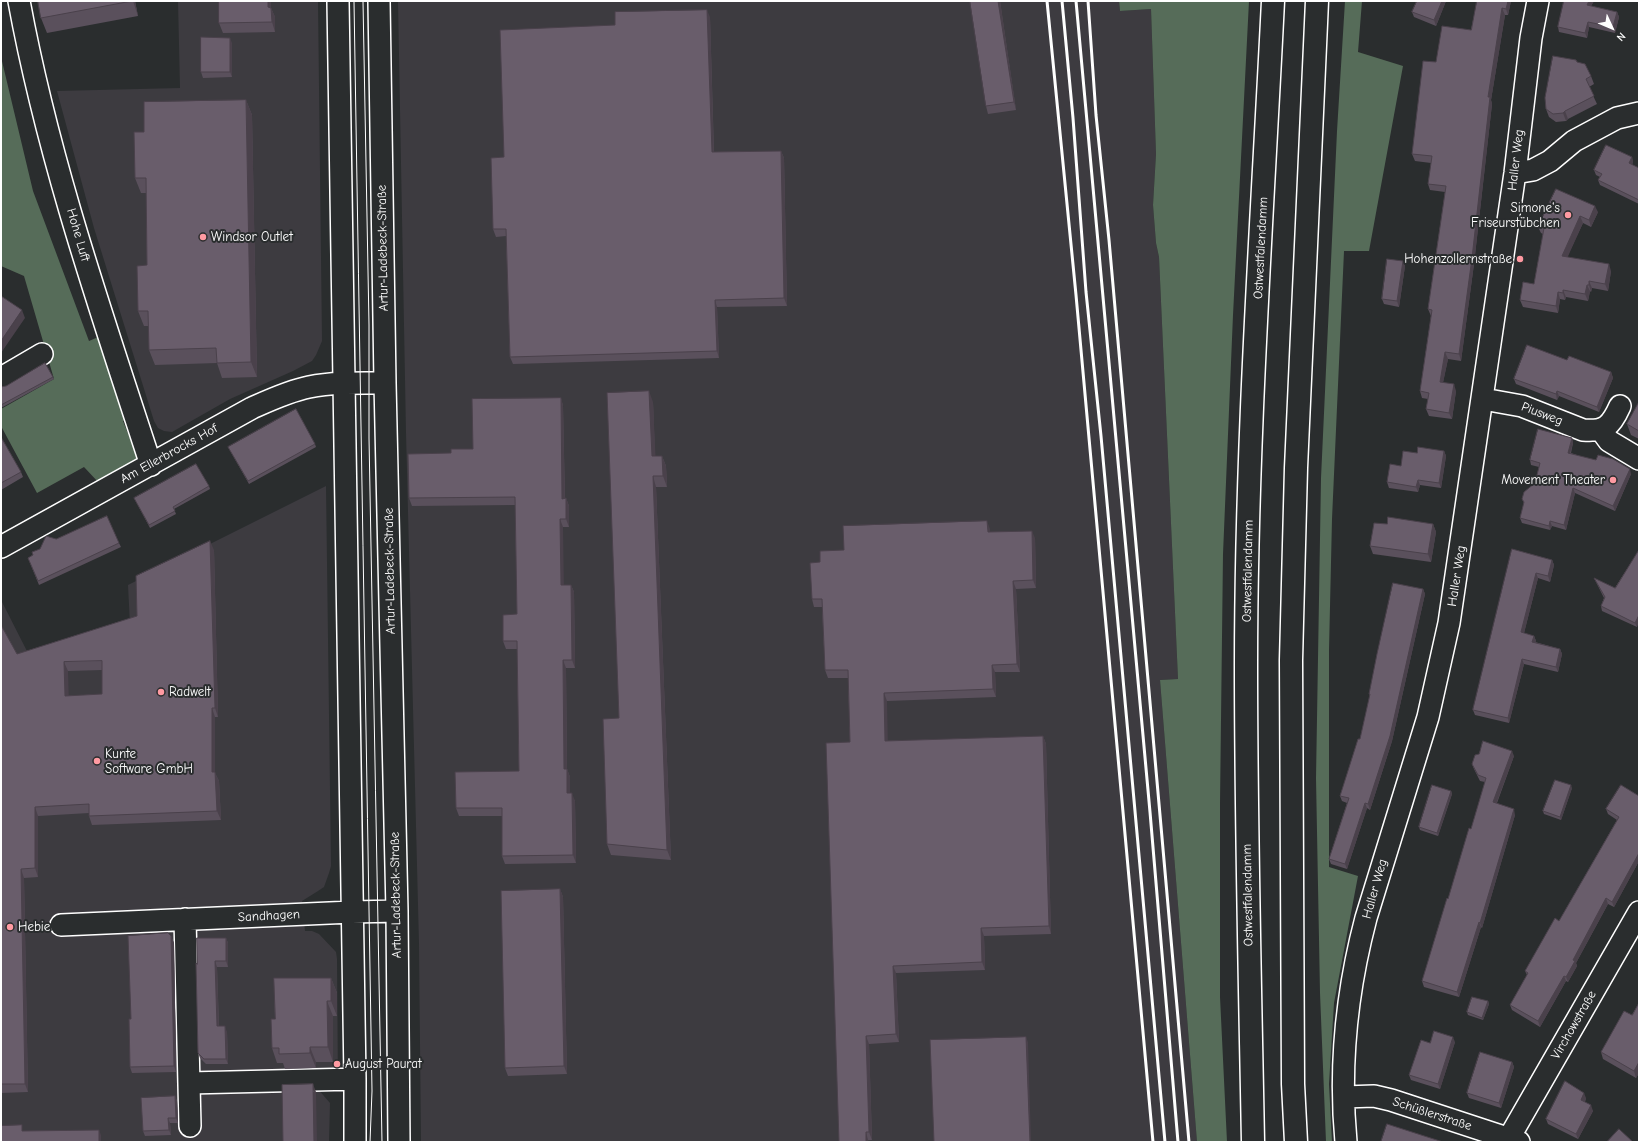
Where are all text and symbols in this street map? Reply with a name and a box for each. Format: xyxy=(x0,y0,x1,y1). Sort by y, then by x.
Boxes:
north arrow xyxy=(1592,8,1632,48)
text: N xyxy=(1614,30,1628,44)
street label: Haller Weg xyxy=(1505,128,1527,192)
street label: Artur-Ladebeck-Straße xyxy=(374,185,392,311)
street label: Ostwestfalendamm xyxy=(1251,196,1271,300)
place label: Simone's Friseurstübchen xyxy=(1471,200,1560,231)
street label: Hohe Luft xyxy=(63,207,93,263)
marker: Simone's Friseurstübchen xyxy=(1563,210,1573,220)
place label: Windsor Outlet xyxy=(211,229,293,245)
marker: Windsor Outlet xyxy=(198,232,208,242)
place label: Hohenzollernstraße xyxy=(1404,251,1512,267)
marker: Hohenzollernstraße xyxy=(1515,254,1525,264)
street label: Piusweg xyxy=(1519,399,1565,429)
street label: Am Ellerbrocks Hof xyxy=(118,421,220,487)
place label: Movement Theater xyxy=(1501,472,1605,488)
marker: Movement Theater xyxy=(1608,475,1618,485)
street label: Artur-Ladebeck-Straße xyxy=(381,508,399,634)
street label: Ostwestfalendamm xyxy=(1239,520,1257,622)
street label: Haller Weg xyxy=(1444,544,1470,608)
place label: Radwelt xyxy=(169,684,211,700)
marker: Radwelt xyxy=(156,687,166,697)
place label: Kunte Software GmbH xyxy=(105,746,193,777)
marker: Kunte Software GmbH xyxy=(92,756,102,766)
street label: Artur-Ladebeck-Straße xyxy=(387,832,405,958)
street label: Ostwestfalendamm xyxy=(1239,844,1257,946)
street label: Haller Weg xyxy=(1359,857,1391,921)
street label: Sandhagen xyxy=(238,907,300,925)
place label: Hebie xyxy=(18,919,50,935)
marker: Hebie xyxy=(5,922,15,932)
street label: Virchowstraße xyxy=(1548,988,1600,1062)
place label: August Paurat xyxy=(345,1056,422,1072)
marker: August Paurat xyxy=(332,1059,342,1069)
street label: Schüßlerstraße xyxy=(1390,1094,1474,1134)

